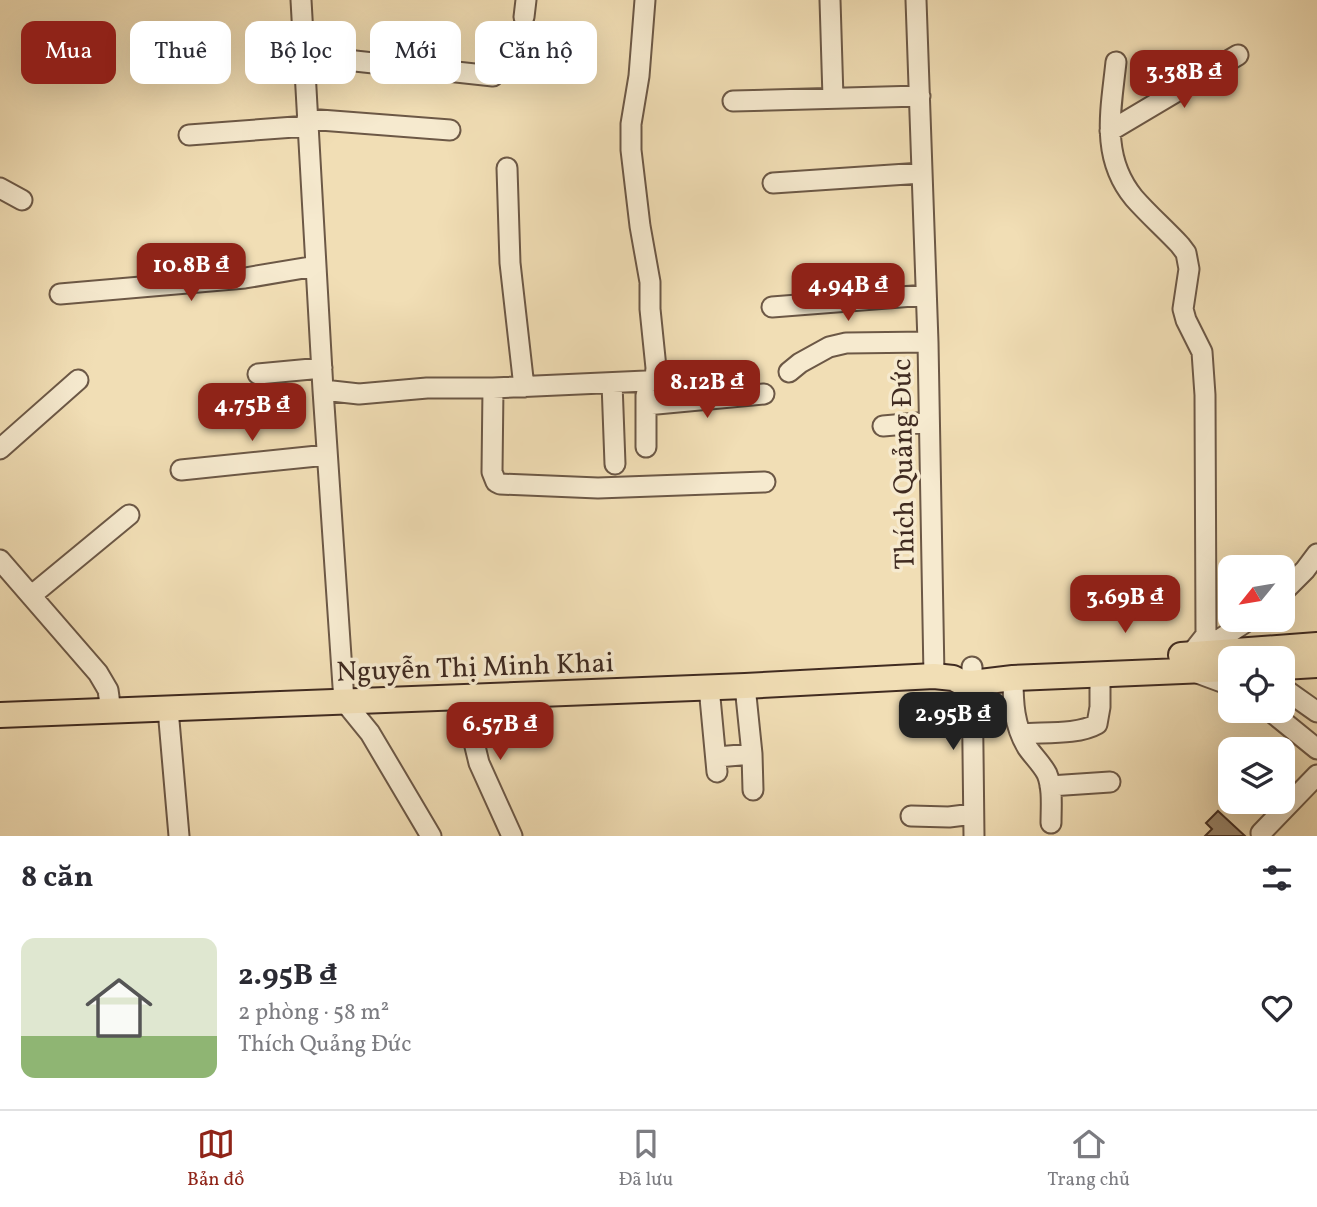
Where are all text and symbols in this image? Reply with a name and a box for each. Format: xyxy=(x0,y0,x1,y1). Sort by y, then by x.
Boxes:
chip: Mua xyxy=(21,21,116,84)
chip: Thuê xyxy=(130,21,231,84)
chip: Bộ lọc xyxy=(245,21,356,84)
chip: Mới xyxy=(370,21,461,84)
chip: Căn hộ xyxy=(475,21,597,84)
pin: 3.38B ₫ xyxy=(1119,50,1249,110)
text: 3.38B ₫ xyxy=(1146,57,1222,89)
pin: 10.8B ₫ xyxy=(126,244,256,303)
text: 10.8B ₫ xyxy=(153,250,229,282)
pin: 4.94B ₫ xyxy=(783,264,913,323)
text: 4.94B ₫ xyxy=(808,270,888,302)
street label: Thích Quảng Đức xyxy=(883,358,926,570)
pin: 8.12B ₫ xyxy=(642,360,772,420)
text: 8.12B ₫ xyxy=(670,367,744,399)
pin: 4.75B ₫ xyxy=(187,384,317,443)
text: 4.75B ₫ xyxy=(214,390,290,422)
north arrow xyxy=(1218,555,1295,632)
map controls xyxy=(1218,555,1295,814)
pin: 3.69B ₫ xyxy=(1060,576,1190,635)
text: 3.69B ₫ xyxy=(1086,582,1164,614)
street label: Nguyễn Thị Minh Khai xyxy=(336,644,615,693)
button: locate xyxy=(1218,646,1295,723)
pin: 2.95B ₫ xyxy=(888,692,1018,752)
text: 2.95B ₫ xyxy=(915,699,991,731)
pin: 6.57B ₫ xyxy=(435,702,565,762)
text: 6.57B ₫ xyxy=(462,709,538,741)
button: layers xyxy=(1218,737,1295,814)
text: 8 căn xyxy=(21,857,93,899)
icon: filters xyxy=(1258,859,1296,897)
text: 2.95B ₫ xyxy=(238,955,337,997)
icon: home xyxy=(77,966,161,1050)
icon: heart xyxy=(1258,989,1296,1027)
text: 2 phòng · 58 m² xyxy=(238,997,389,1029)
text: Thích Quảng Đức xyxy=(238,1029,411,1061)
tab: Bản đồ xyxy=(187,1125,244,1193)
tab: Đã lưu xyxy=(618,1125,673,1193)
tab: Trang chủ xyxy=(1047,1125,1130,1193)

